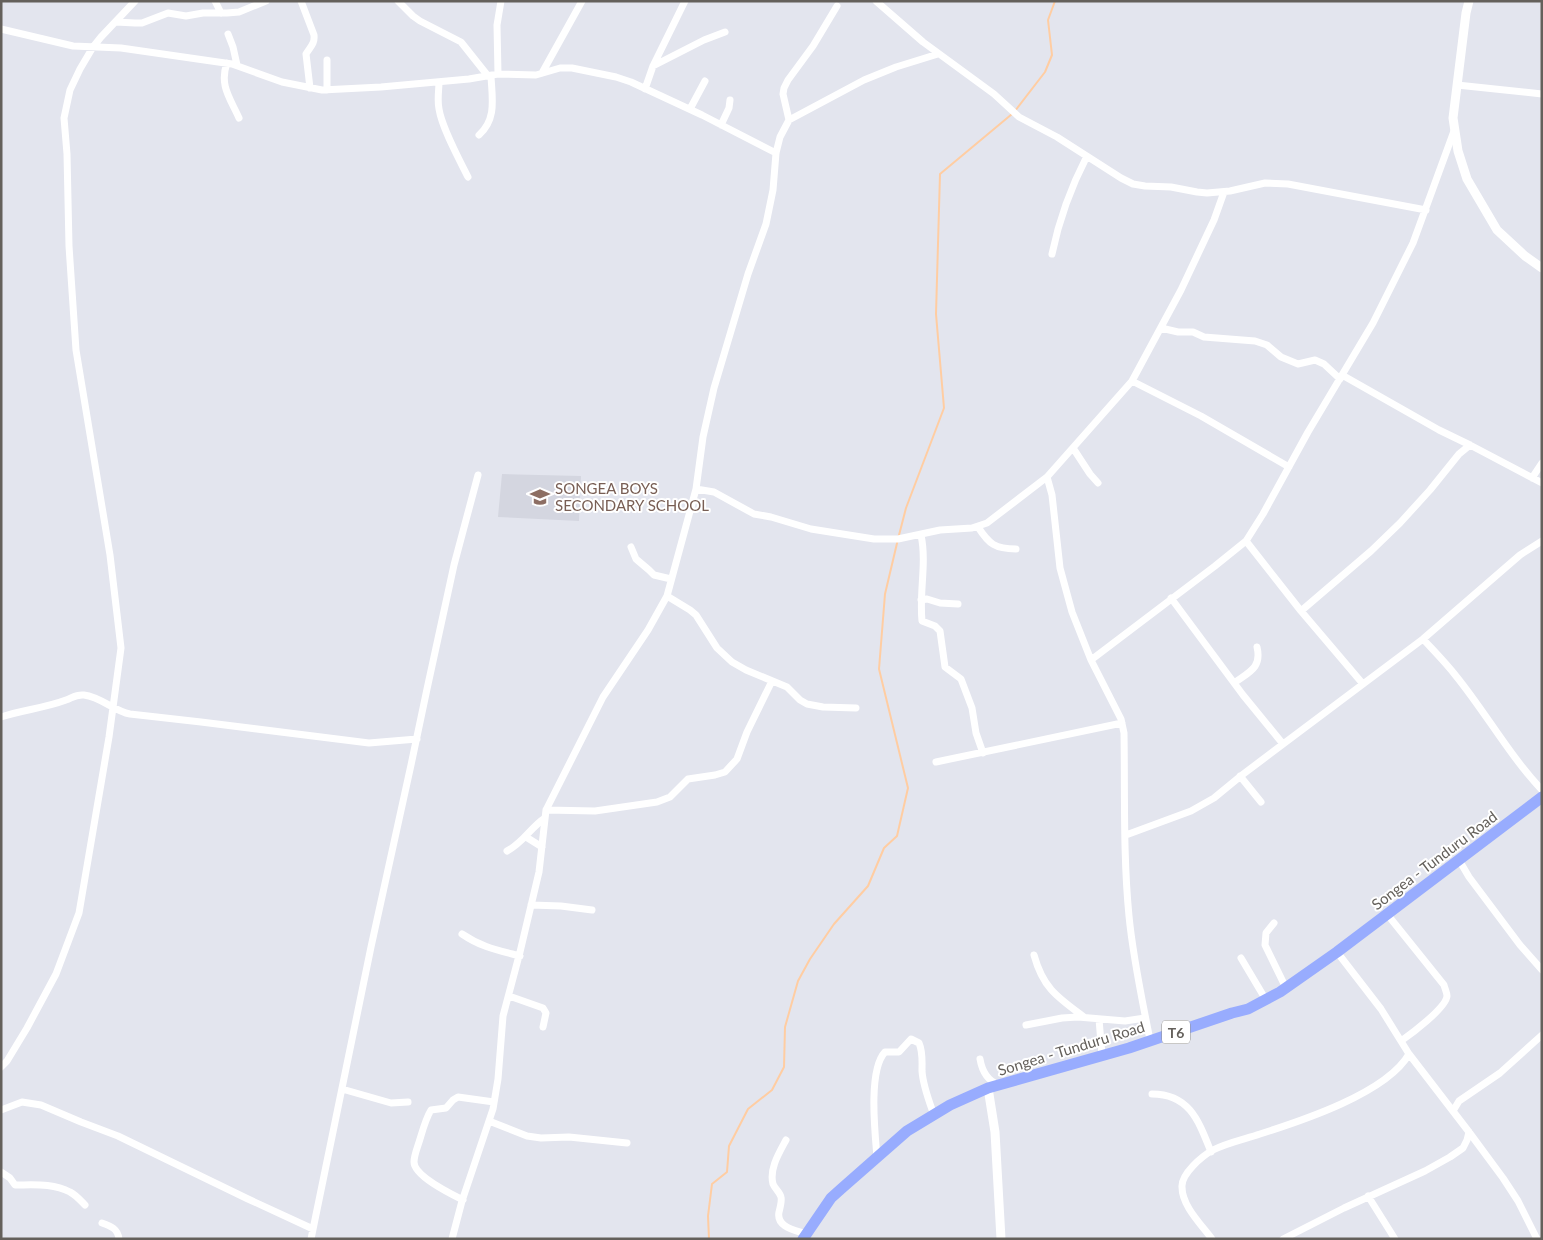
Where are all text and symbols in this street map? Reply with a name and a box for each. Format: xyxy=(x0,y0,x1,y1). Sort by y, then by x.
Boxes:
place label: SONGEA BOYS SECONDARY SCHOOL xyxy=(555,479,709,514)
school or university icon: SONGEA BOYS SECONDARY SCHOOL xyxy=(529,486,551,508)
street label: Songea - Tunduru Road xyxy=(1368,807,1500,913)
street label: Songea - Tunduru Road xyxy=(995,1017,1147,1079)
road number: T6 xyxy=(1162,1020,1190,1044)

